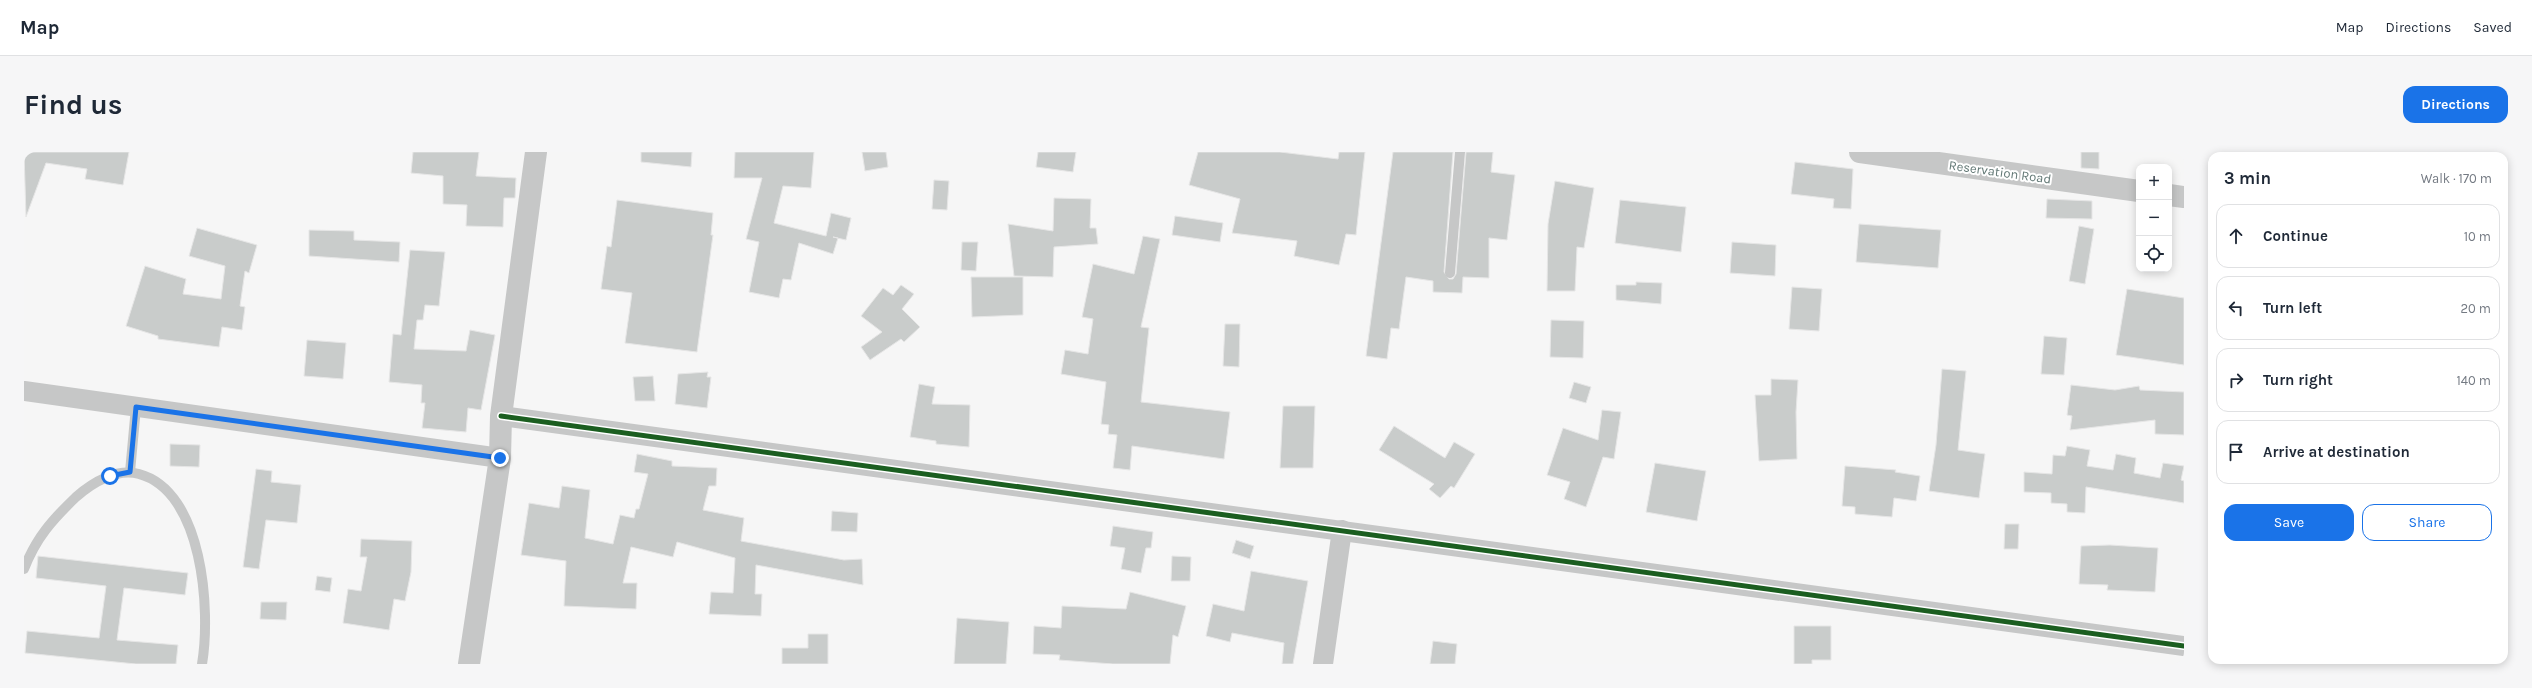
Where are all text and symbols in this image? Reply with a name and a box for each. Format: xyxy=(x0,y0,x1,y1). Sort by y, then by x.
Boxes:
text: Map xyxy=(20,17,59,39)
text: Map xyxy=(2336,19,2364,36)
text: Directions xyxy=(2386,19,2451,36)
text: Saved xyxy=(2473,19,2512,36)
button: Directions xyxy=(2403,86,2508,123)
text: Find us xyxy=(24,88,123,121)
street label: Reservation Road xyxy=(1948,157,2052,187)
map controls xyxy=(2136,164,2172,272)
button: + xyxy=(2136,164,2172,200)
text: 3 min xyxy=(2224,168,2271,188)
text: Walk · 170 m xyxy=(2421,171,2492,186)
button: − xyxy=(2136,200,2172,236)
icon: ahead xyxy=(2225,225,2247,247)
text: Continue xyxy=(2263,227,2328,245)
text: 10 m xyxy=(2464,229,2491,244)
button: locate xyxy=(2136,236,2172,272)
icon: left xyxy=(2225,297,2247,319)
text: Turn left xyxy=(2263,299,2322,317)
text: 20 m xyxy=(2461,301,2491,316)
icon: right xyxy=(2225,369,2247,391)
text: Turn right xyxy=(2263,371,2333,389)
text: 140 m xyxy=(2456,373,2491,388)
icon: arrive xyxy=(2225,441,2247,463)
text: Arrive at destination xyxy=(2263,443,2410,461)
route end xyxy=(491,449,509,467)
route start xyxy=(101,467,119,485)
button: Save xyxy=(2224,504,2354,541)
button: Share xyxy=(2362,504,2492,541)

